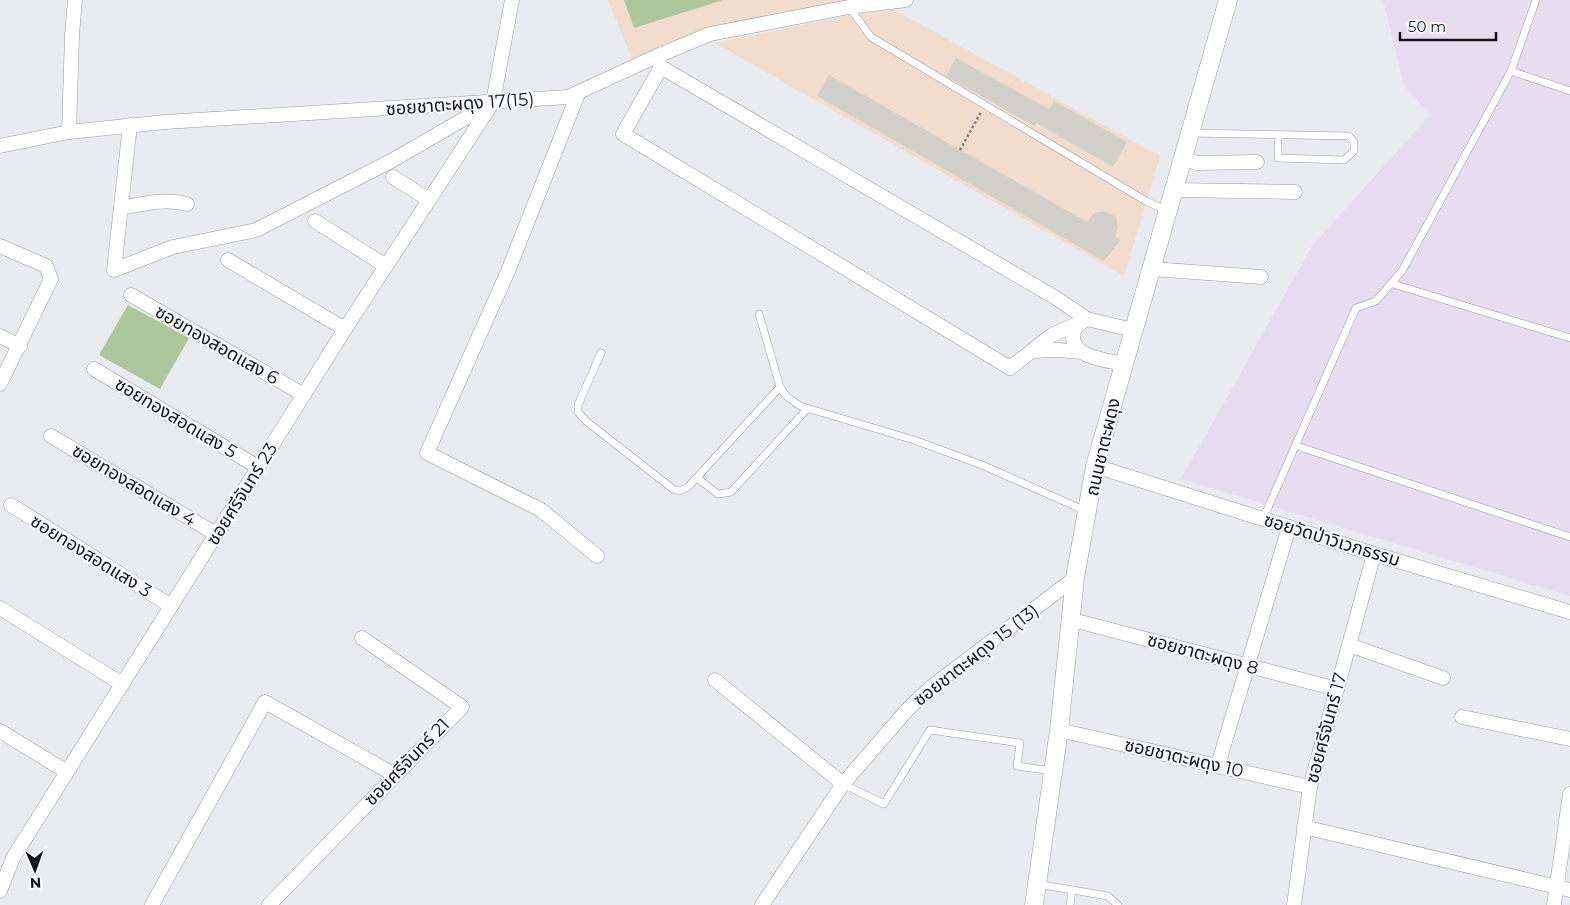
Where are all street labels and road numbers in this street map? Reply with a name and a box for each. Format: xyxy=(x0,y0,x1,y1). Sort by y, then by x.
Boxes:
street label: ซอยชาตะผดุง 17(15) xyxy=(385,88,535,120)
street label: ซอยทองสอดแสง 6 xyxy=(151,301,283,389)
street label: ซอยทองสอดแสง 5 xyxy=(111,373,241,463)
street label: ถนนชาตะผดุง xyxy=(1081,396,1125,498)
street label: ซอยทองสอดแสง 4 xyxy=(68,439,200,531)
street label: ซอยศรีจันทร์ 23 xyxy=(202,439,282,549)
street label: ซอยวัดป่าวิเวกธรรม xyxy=(1261,509,1403,571)
street label: ซอยทองสอดแสง 3 xyxy=(26,510,156,602)
street label: ซอยชาตะผดุง 15 (13) xyxy=(909,599,1043,711)
street label: ซอยชาตะผดุง 8 xyxy=(1145,629,1261,679)
street label: ซอยศรีจันทร์ 17 xyxy=(1301,670,1351,786)
street label: ซอยศรีจันทร์ 21 xyxy=(360,714,454,810)
street label: ซอยชาตะผดุง 10 xyxy=(1122,734,1246,782)

